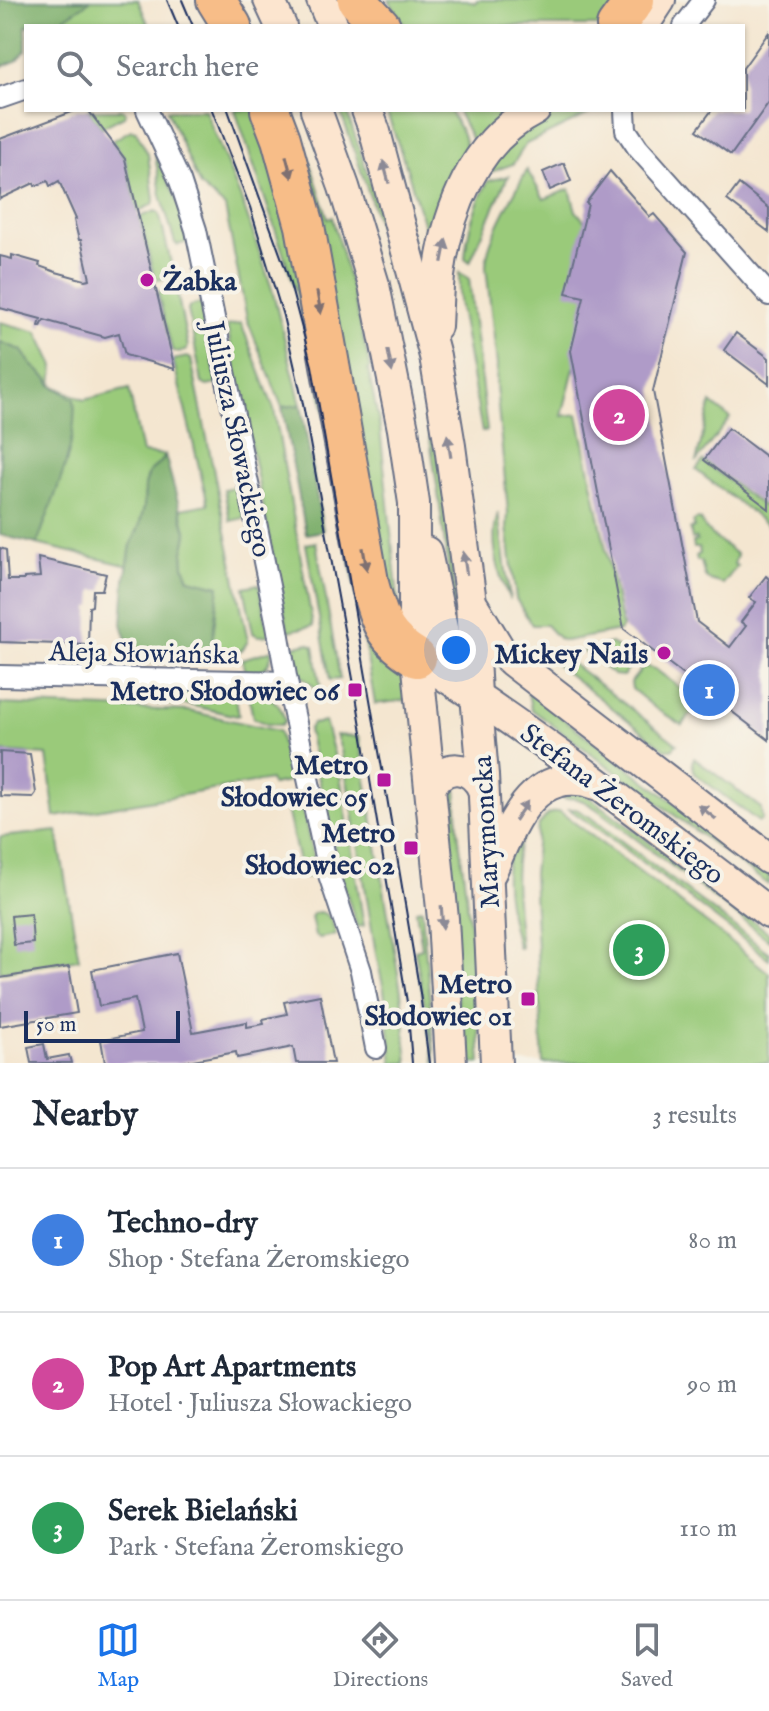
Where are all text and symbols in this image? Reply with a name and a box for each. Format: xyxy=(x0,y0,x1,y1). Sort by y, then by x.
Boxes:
search box xyxy=(24,24,745,112)
icon: search xyxy=(52,46,96,90)
text: Search here xyxy=(116,49,259,87)
one-way arrow xyxy=(284,155,296,180)
one-way arrow xyxy=(379,160,392,184)
one-way arrow xyxy=(439,238,451,263)
place label: Żabka xyxy=(163,264,238,300)
marker: Żabka xyxy=(138,271,156,289)
one-way arrow xyxy=(313,291,325,316)
street label: Juliusza Słowackiego xyxy=(194,315,279,561)
one-way arrow xyxy=(385,349,397,374)
pin: 2 xyxy=(593,385,645,445)
one-way arrow xyxy=(443,434,455,459)
one-way arrow xyxy=(360,546,372,571)
one-way arrow xyxy=(458,550,471,575)
your location xyxy=(436,630,476,670)
street label: Aleja Słowiańska xyxy=(47,635,240,674)
place label: Mickey Nails xyxy=(494,638,648,673)
marker: Mickey Nails xyxy=(655,644,673,662)
pin: 1 xyxy=(683,660,735,720)
place label: Metro Słodowiec 06 xyxy=(110,675,340,710)
marker: Metro Słodowiec 06 xyxy=(346,681,364,699)
street label: Stefana Żeromskiego xyxy=(512,717,731,893)
place label: Metro Słodowiec 05 xyxy=(221,749,368,816)
street label: Marymoncka xyxy=(466,754,509,909)
marker: Metro Słodowiec 05 xyxy=(375,771,393,789)
one-way arrow xyxy=(514,800,529,821)
one-way arrow xyxy=(697,804,717,820)
place label: Metro Słodowiec 02 xyxy=(245,817,395,884)
marker: Metro Słodowiec 02 xyxy=(402,839,420,857)
one-way arrow xyxy=(436,905,449,930)
pin: 3 xyxy=(613,920,665,980)
place label: Metro Słodowiec 01 xyxy=(365,968,512,1035)
marker: Metro Słodowiec 01 xyxy=(519,990,537,1008)
scale bar xyxy=(24,1007,180,1043)
text: 50 m xyxy=(36,1011,77,1039)
text: Nearby xyxy=(32,1094,138,1137)
text: 3 results xyxy=(652,1099,737,1132)
text: Techno-dry xyxy=(108,1205,258,1243)
text: 1 xyxy=(53,1224,63,1257)
text: 80 m xyxy=(688,1224,737,1257)
text: Shop · Stefana Żeromskiego xyxy=(108,1243,410,1276)
text: Pop Art Apartments xyxy=(108,1349,356,1387)
text: 2 xyxy=(52,1368,64,1401)
text: 90 m xyxy=(687,1368,737,1401)
text: Hotel · Juliusza Słowackiego xyxy=(108,1387,412,1420)
text: Serek Bielański xyxy=(108,1493,298,1531)
text: 3 xyxy=(53,1512,63,1545)
text: 110 m xyxy=(679,1512,737,1545)
text: Park · Stefana Żeromskiego xyxy=(108,1531,404,1564)
tab: Map xyxy=(96,1618,140,1694)
tab: Directions xyxy=(333,1618,428,1694)
tab: Saved xyxy=(621,1618,673,1694)

